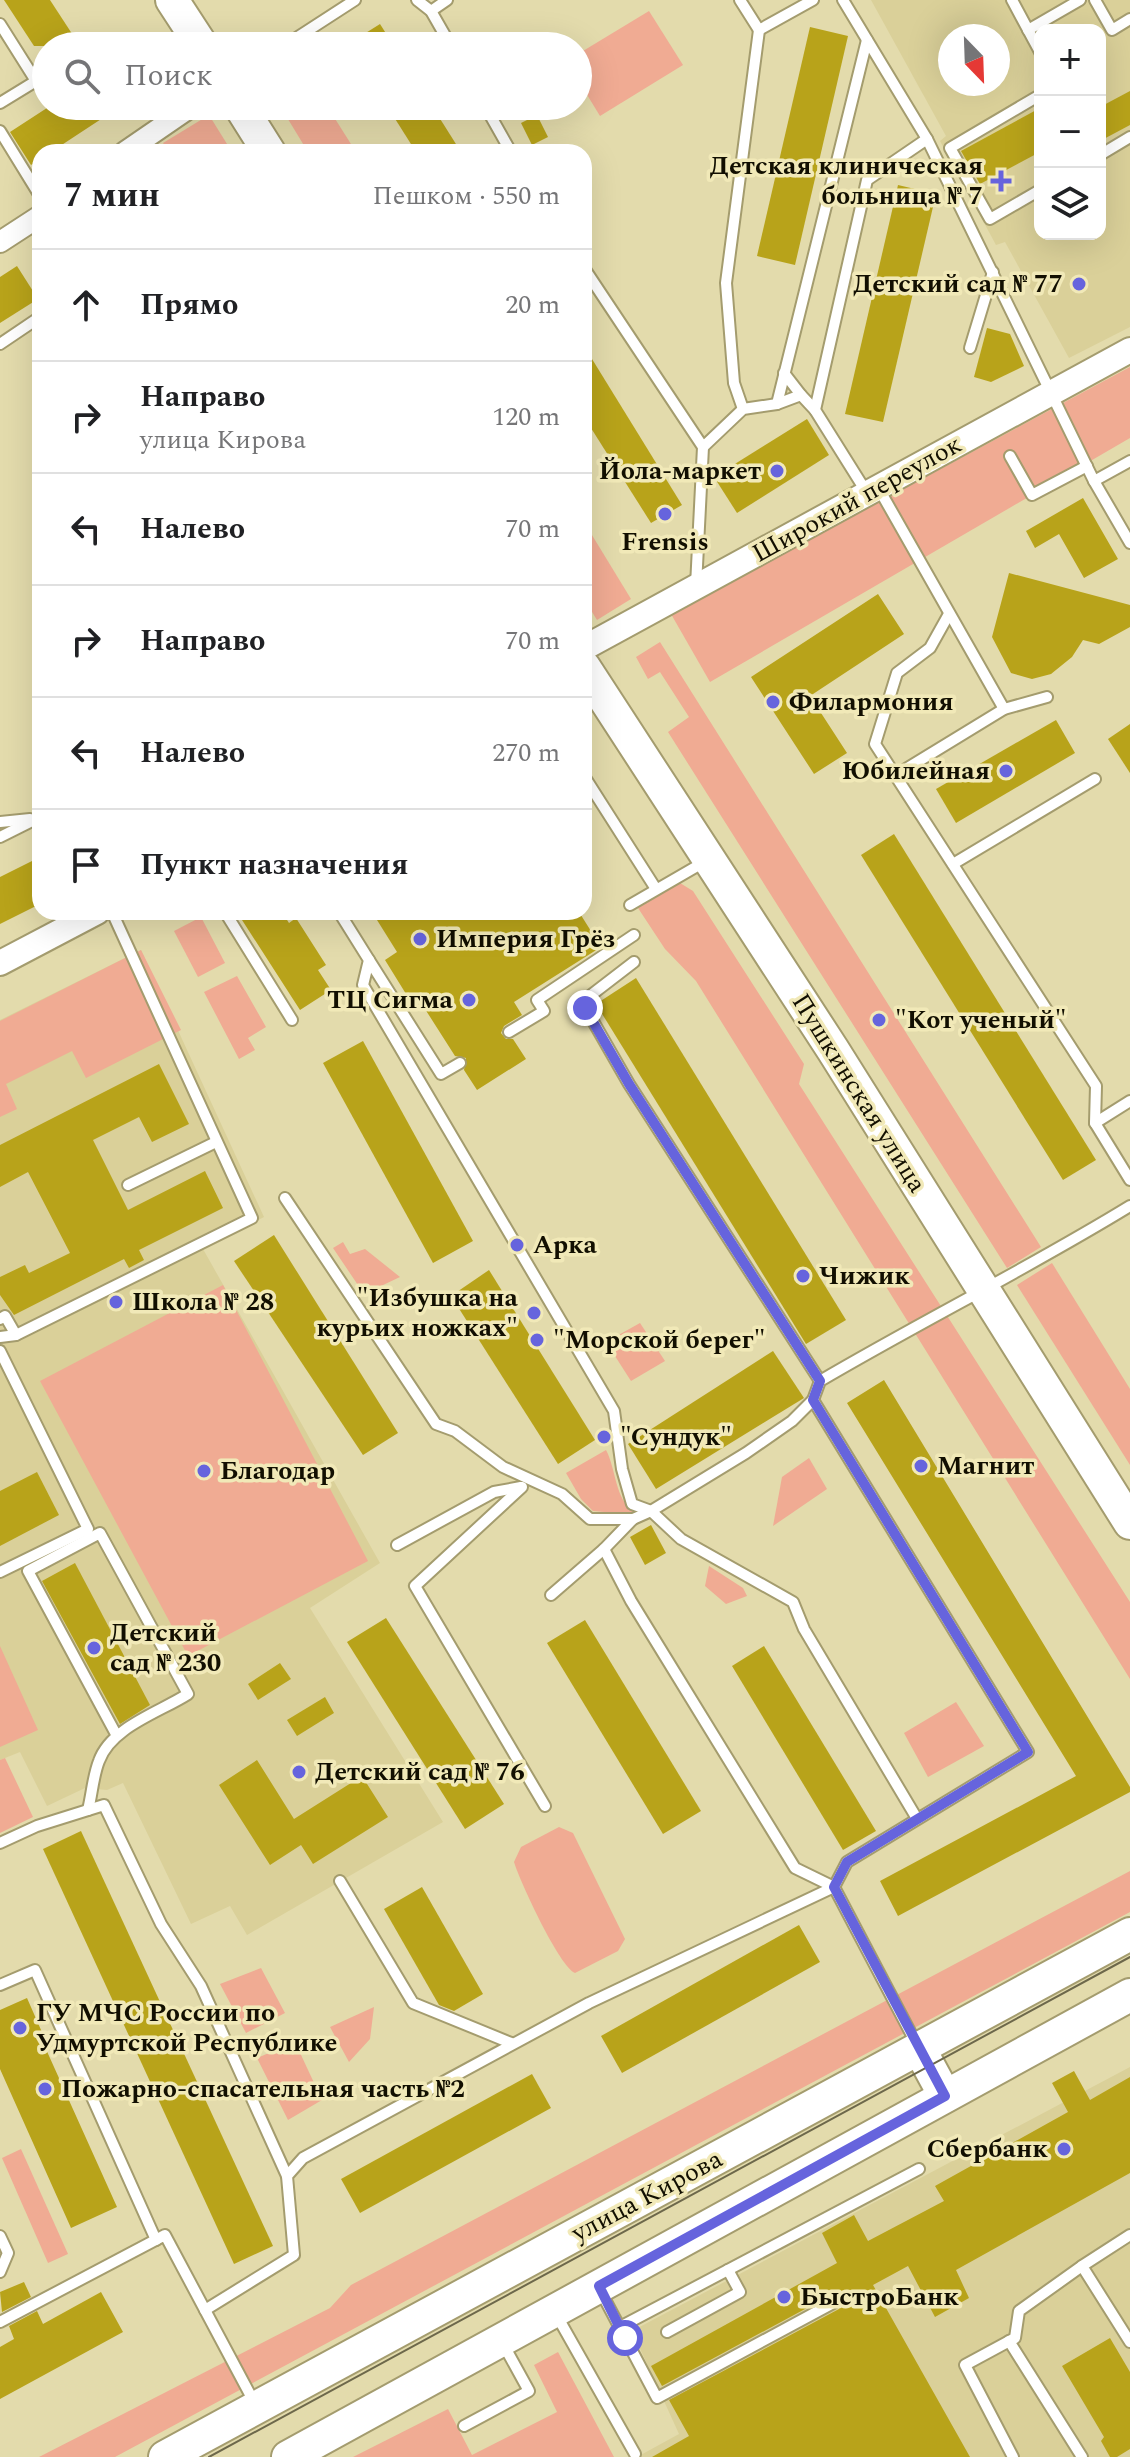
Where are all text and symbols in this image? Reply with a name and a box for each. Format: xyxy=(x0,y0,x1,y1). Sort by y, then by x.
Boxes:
north arrow xyxy=(938,24,1010,96)
map controls xyxy=(1034,24,1106,240)
button: + xyxy=(1034,24,1106,96)
search box xyxy=(32,32,592,120)
text: Поиск xyxy=(124,53,213,99)
icon: search xyxy=(60,54,104,98)
button: − xyxy=(1034,96,1106,168)
place label: Детская клиническая больница № 7 xyxy=(710,146,983,216)
button: layers xyxy=(1034,168,1106,240)
text: 7 мин xyxy=(64,170,160,222)
marker: Детская клиническая больница № 7 xyxy=(990,170,1012,192)
text: Пешком · 550 m xyxy=(373,176,560,216)
place label: Детский сад № 77 xyxy=(853,264,1063,304)
marker: Детский сад № 77 xyxy=(1070,275,1088,293)
text: Прямо xyxy=(140,282,238,328)
icon: ahead xyxy=(64,283,108,327)
text: 20 m xyxy=(505,285,560,325)
text: Направо xyxy=(140,374,265,420)
icon: right xyxy=(64,395,108,439)
text: 120 m xyxy=(492,397,560,437)
text: улица Кирова xyxy=(140,420,306,460)
street label: Широкий переулок xyxy=(745,425,969,573)
place label: Йола-маркет xyxy=(599,451,761,491)
marker: Йола-маркет xyxy=(768,462,786,480)
marker: Frensis xyxy=(656,505,674,523)
text: Налево xyxy=(140,506,245,552)
icon: left xyxy=(64,507,108,551)
text: 70 m xyxy=(505,509,560,549)
place label: Frensis xyxy=(621,522,709,562)
text: Направо xyxy=(140,618,265,664)
icon: right xyxy=(64,619,108,663)
text: 70 m xyxy=(505,621,560,661)
place label: Филармония xyxy=(789,682,954,722)
marker: Филармония xyxy=(764,693,782,711)
text: Налево xyxy=(140,730,245,776)
icon: left xyxy=(64,731,108,775)
text: 270 m xyxy=(492,733,560,773)
place label: Юбилейная xyxy=(842,751,990,791)
marker: Юбилейная xyxy=(997,762,1015,780)
text: Пункт назначения xyxy=(140,842,408,888)
icon: arrive xyxy=(64,843,108,887)
place label: Империя Грёз xyxy=(436,919,615,959)
marker: Империя Грёз xyxy=(411,930,429,948)
place label: ТЦ Сигма xyxy=(327,980,454,1020)
street label: Пушкинская улица xyxy=(781,985,937,1201)
route end xyxy=(567,990,603,1026)
marker: ТЦ Сигма xyxy=(460,991,478,1009)
place label: "Кот ученый" xyxy=(895,1000,1066,1040)
marker: "Кот ученый" xyxy=(870,1011,888,1029)
place label: Арка xyxy=(533,1225,598,1265)
marker: Арка xyxy=(508,1236,526,1254)
place label: Чижик xyxy=(819,1256,910,1296)
marker: Чижик xyxy=(794,1267,812,1285)
place label: "Избушка на курьих ножках" xyxy=(316,1278,519,1348)
place label: Школа № 28 xyxy=(132,1282,274,1322)
marker: Школа № 28 xyxy=(107,1293,125,1311)
marker: "Избушка на курьих ножках" xyxy=(525,1304,543,1322)
place label: "Морской берег" xyxy=(553,1320,765,1360)
marker: "Морской берег" xyxy=(528,1331,546,1349)
place label: "Сундук" xyxy=(620,1417,732,1457)
marker: "Сундук" xyxy=(595,1428,613,1446)
place label: Магнит xyxy=(937,1446,1034,1486)
place label: Благодар xyxy=(220,1451,335,1491)
marker: Магнит xyxy=(912,1457,930,1475)
marker: Благодар xyxy=(195,1462,213,1480)
place label: Детский сад № 230 xyxy=(110,1613,221,1683)
marker: Детский сад № 230 xyxy=(85,1639,103,1657)
place label: Детский сад № 76 xyxy=(315,1752,525,1792)
marker: Детский сад № 76 xyxy=(290,1763,308,1781)
place label: ГУ МЧС России по Удмуртской Республике xyxy=(36,1993,337,2063)
marker: ГУ МЧС России по Удмуртской Республике xyxy=(11,2019,29,2037)
place label: Пожарно-спасательная часть №2 xyxy=(61,2069,465,2109)
marker: Пожарно-спасательная часть №2 xyxy=(36,2080,54,2098)
place label: Сбербанк xyxy=(927,2129,1048,2169)
street label: улица Кирова xyxy=(563,2139,730,2253)
marker: Сбербанк xyxy=(1055,2140,1073,2158)
place label: БыстроБанк xyxy=(800,2277,959,2317)
marker: БыстроБанк xyxy=(775,2288,793,2306)
route start xyxy=(607,2320,643,2356)

